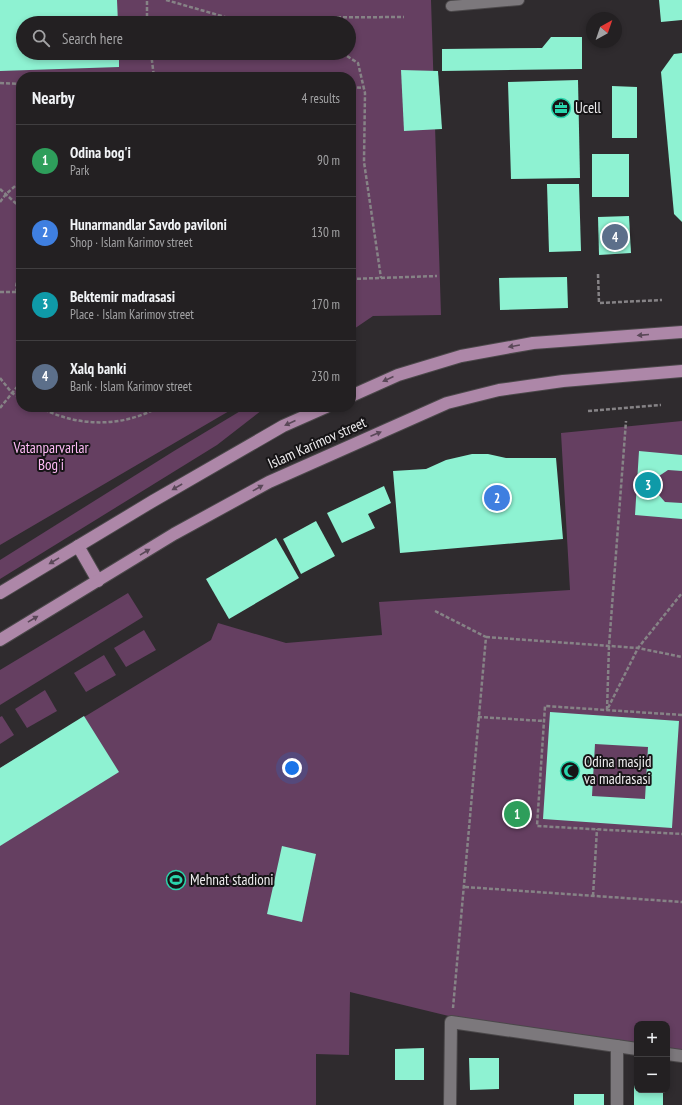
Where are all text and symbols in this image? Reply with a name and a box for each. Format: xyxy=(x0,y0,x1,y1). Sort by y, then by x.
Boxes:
north arrow xyxy=(586,12,622,48)
search box xyxy=(16,16,356,60)
icon: search xyxy=(30,27,52,49)
text: Search here xyxy=(62,29,123,48)
text: Nearby xyxy=(32,87,75,109)
text: 4 results xyxy=(301,90,340,107)
office icon: Ucell xyxy=(550,97,572,119)
place label: Ucell xyxy=(575,98,602,117)
text: Odina bog'i xyxy=(70,143,131,162)
text: 1 xyxy=(42,152,48,169)
text: 90 m xyxy=(317,152,340,169)
text: Park xyxy=(70,162,89,179)
text: Hunarmandlar Savdo paviloni xyxy=(70,215,227,234)
pin: 4 xyxy=(602,222,628,252)
text: 2 xyxy=(42,224,48,241)
text: 130 m xyxy=(311,224,340,241)
text: Shop · Islam Karimov street xyxy=(70,234,193,251)
text: Bektemir madrasasi xyxy=(70,287,175,306)
text: 3 xyxy=(42,296,48,313)
text: 170 m xyxy=(311,296,340,313)
text: Place · Islam Karimov street xyxy=(70,306,194,323)
one-way arrow xyxy=(637,332,649,338)
one-way arrow xyxy=(508,344,520,350)
text: Xalq banki xyxy=(70,359,126,378)
text: 4 xyxy=(42,368,48,385)
text: 230 m xyxy=(311,368,340,385)
one-way arrow xyxy=(383,376,394,382)
text: Bank · Islam Karimov street xyxy=(70,378,192,395)
street label: Islam Karimov street xyxy=(265,412,369,473)
one-way arrow xyxy=(285,420,296,426)
one-way arrow xyxy=(370,430,382,436)
park label: Vatanparvarlar Bog'i xyxy=(12,438,89,474)
pin: 3 xyxy=(635,470,661,500)
one-way arrow xyxy=(171,483,183,490)
pin: 2 xyxy=(484,483,510,513)
one-way arrow xyxy=(252,485,264,492)
one-way arrow xyxy=(139,549,151,556)
one-way arrow xyxy=(48,557,60,564)
one-way arrow xyxy=(27,616,39,623)
place label: Odina masjid va madrasasi xyxy=(584,752,652,788)
your location xyxy=(282,758,302,778)
mosque icon: Odina masjid va madrasasi xyxy=(559,760,581,782)
pin: 1 xyxy=(504,799,530,829)
sports icon: Mehnat stadioni xyxy=(165,869,187,891)
place label: Mehnat stadioni xyxy=(190,870,274,889)
map controls xyxy=(634,1021,670,1093)
button: + xyxy=(634,1021,670,1057)
button: − xyxy=(634,1057,670,1093)

